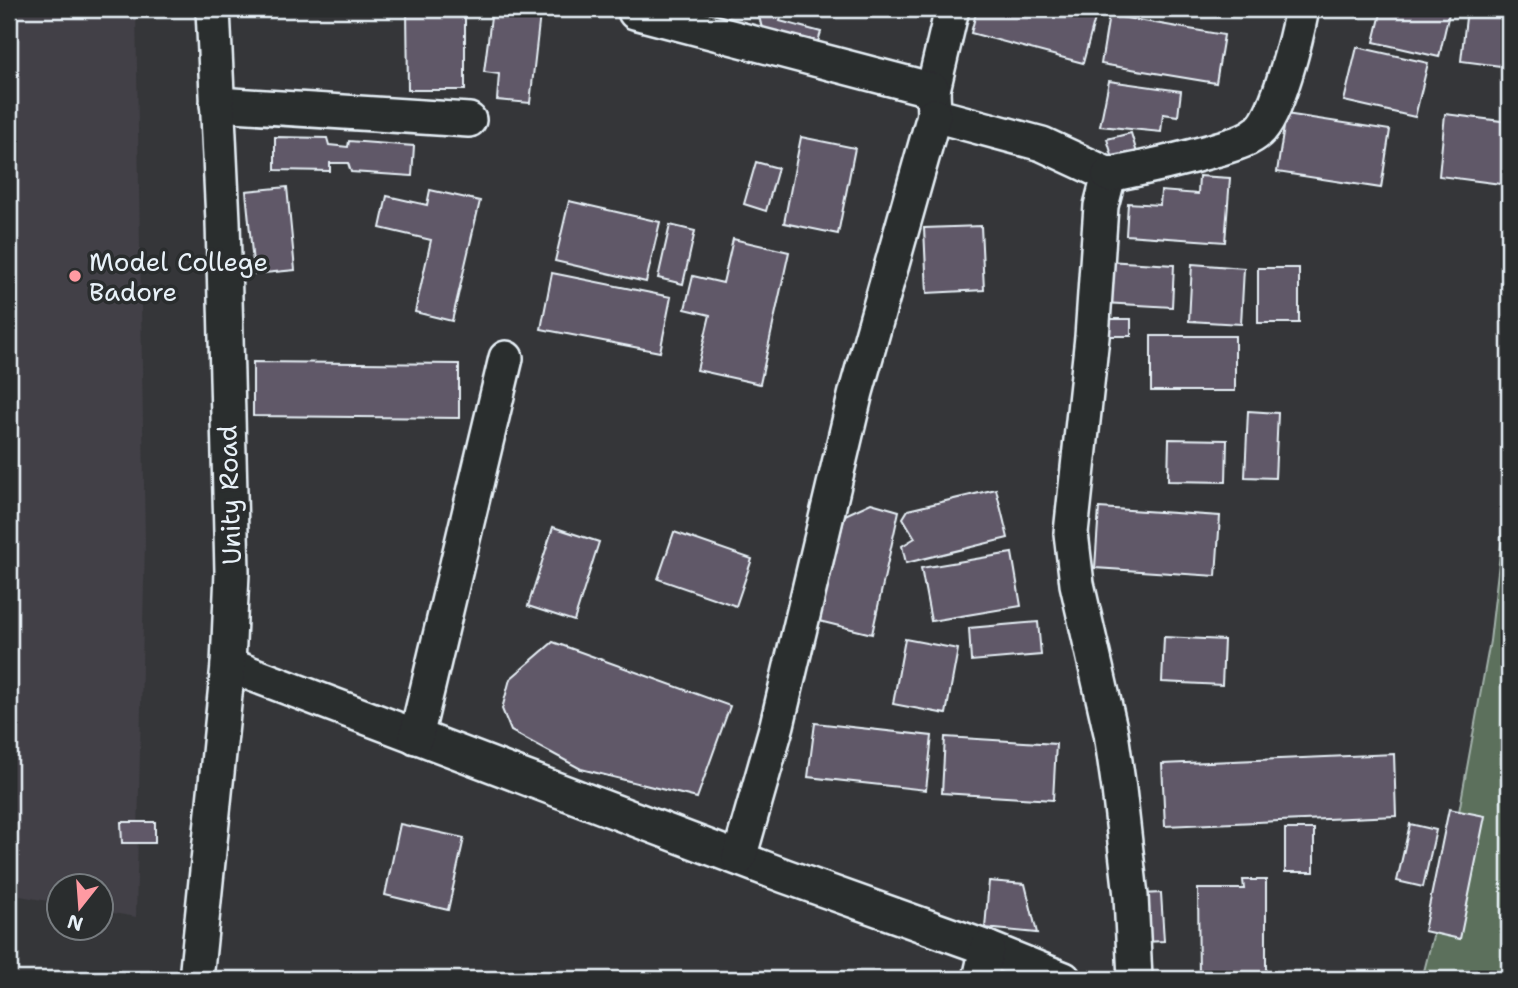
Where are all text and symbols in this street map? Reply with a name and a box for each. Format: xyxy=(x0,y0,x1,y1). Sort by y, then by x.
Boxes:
place label: Model College Badore xyxy=(89,244,268,309)
marker: Model College Badore xyxy=(67,268,83,284)
street label: Unity Road xyxy=(209,424,249,566)
north arrow xyxy=(46,872,116,942)
text: N xyxy=(64,909,86,937)

